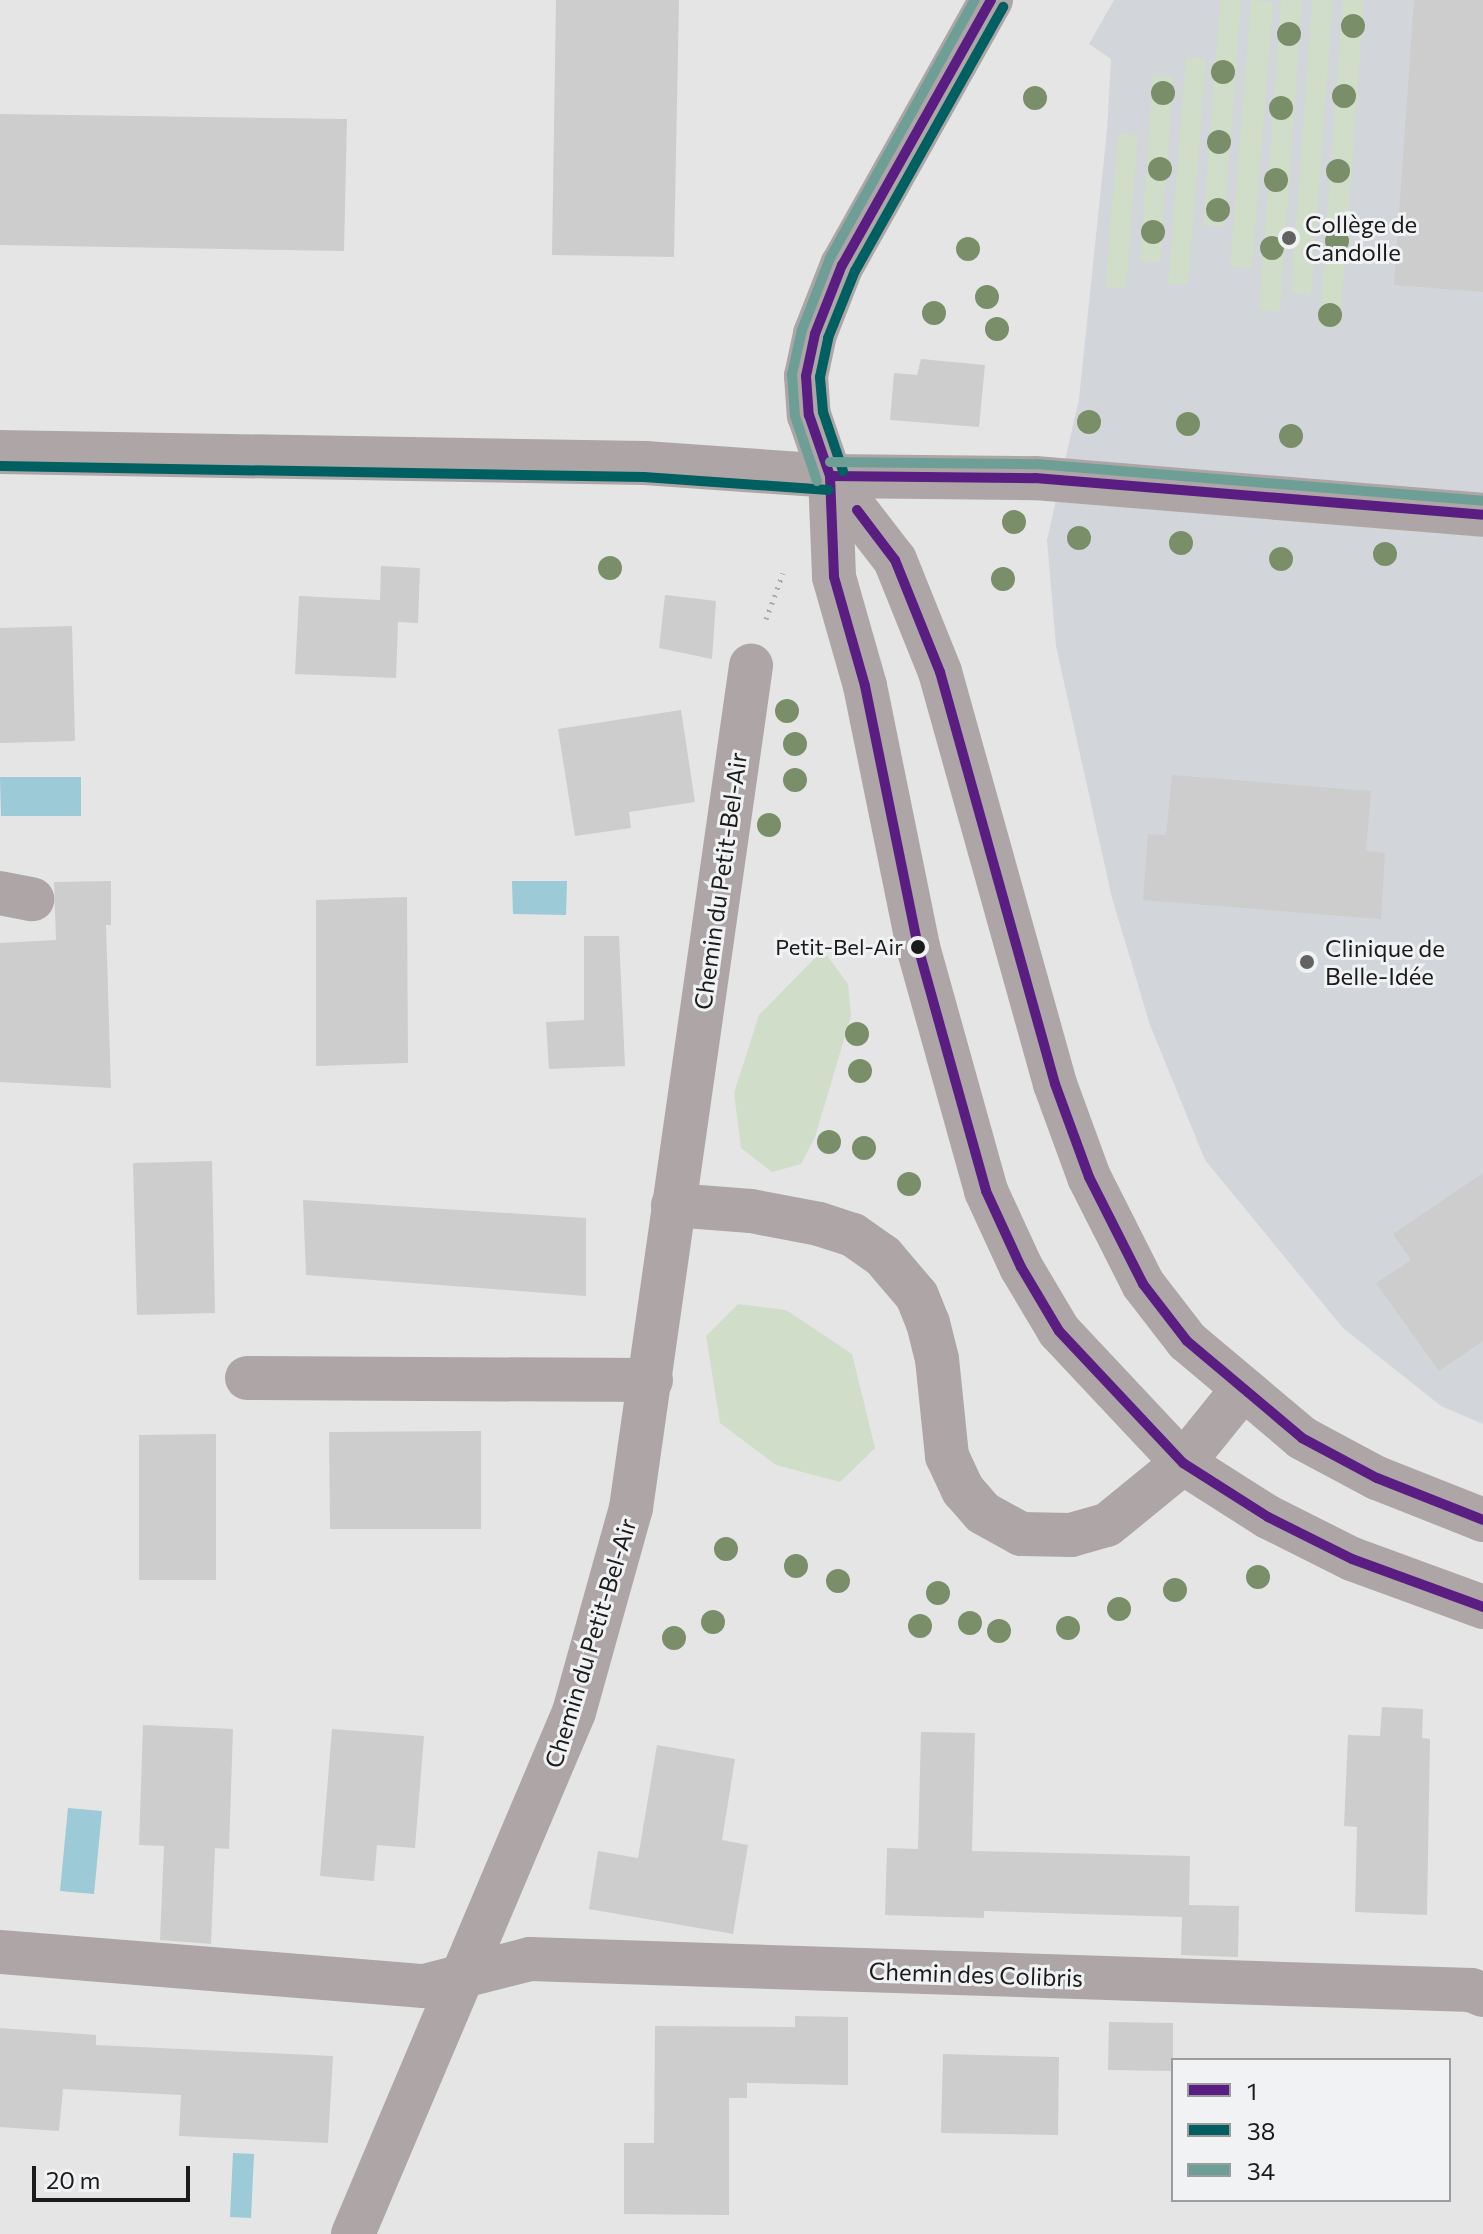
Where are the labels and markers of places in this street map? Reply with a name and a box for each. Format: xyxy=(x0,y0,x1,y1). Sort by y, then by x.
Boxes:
place label: Collège de Candolle xyxy=(1305,210,1417,266)
marker: Collège de Candolle xyxy=(1280,229,1298,247)
place label: Petit-Bel-Air xyxy=(775,934,903,960)
place label: Clinique de Belle-Idée xyxy=(1325,934,1445,990)
marker: Petit-Bel-Air xyxy=(910,939,926,955)
marker: Clinique de Belle-Idée xyxy=(1296,951,1318,973)

